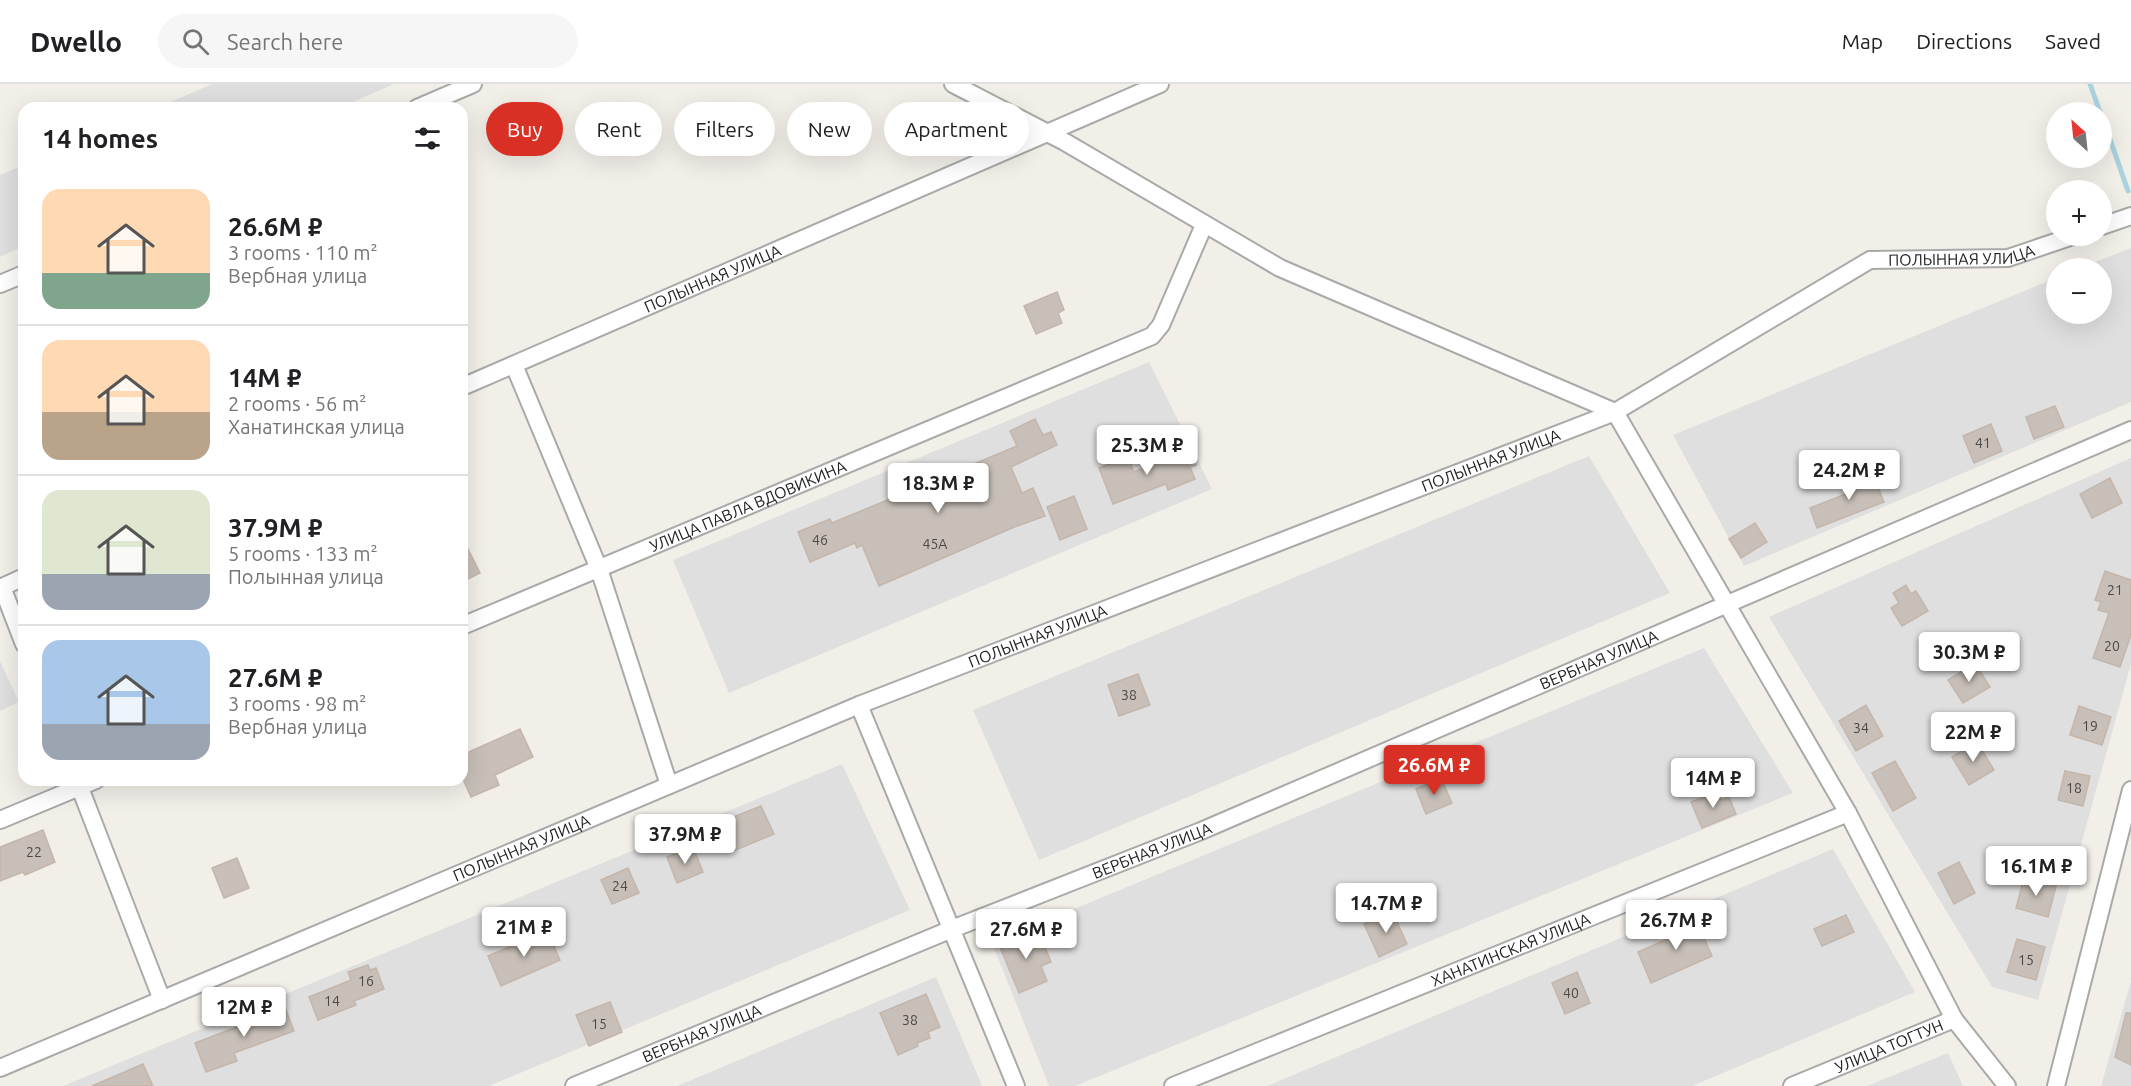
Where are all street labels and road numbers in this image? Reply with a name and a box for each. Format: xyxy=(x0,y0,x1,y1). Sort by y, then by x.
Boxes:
street label: ПОЛЫННАЯ УЛИЦА xyxy=(641,241,784,316)
street label: ПОЛЫННАЯ УЛИЦА xyxy=(1888,241,2037,269)
street label: ПОЛЫННАЯ УЛИЦА xyxy=(1419,425,1563,495)
street label: УЛИЦА ПАВЛА ВДОВИКИНА xyxy=(647,456,849,555)
street label: ПОЛЫННАЯ УЛИЦА xyxy=(966,601,1110,671)
street label: ВЕРБНАЯ УЛИЦА xyxy=(1537,626,1661,693)
street label: ПОЛЫННАЯ УЛИЦА xyxy=(450,811,593,885)
street label: ВЕРБНАЯ УЛИЦА xyxy=(1089,818,1215,882)
street label: ХАНАТИНСКАЯ УЛИЦА xyxy=(1428,909,1593,990)
street label: ВЕРБНАЯ УЛИЦА xyxy=(639,1000,764,1066)
street label: УЛИЦА ТОГТУН xyxy=(1832,1016,1946,1076)

